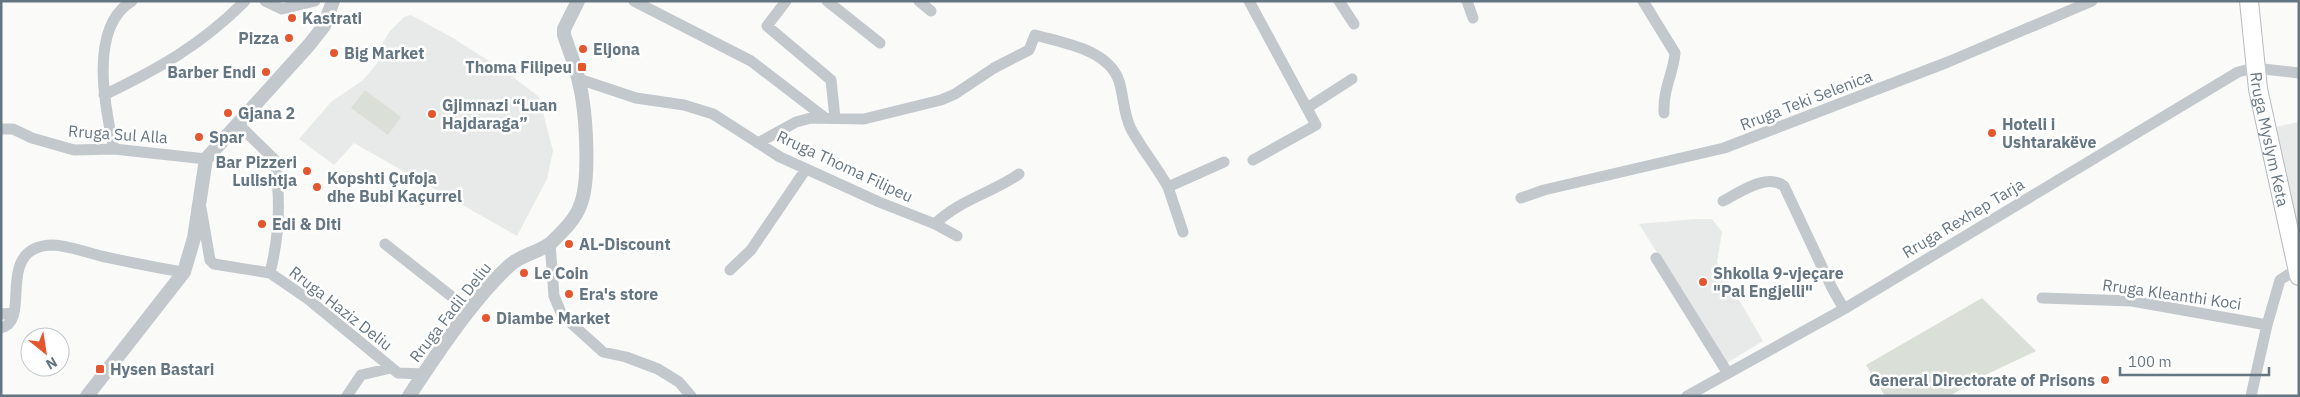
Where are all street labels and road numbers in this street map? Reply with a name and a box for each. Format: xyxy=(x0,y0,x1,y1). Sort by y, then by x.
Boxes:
street label: Rruga Teki Selenica xyxy=(1737,65,1875,134)
street label: Rruga Myslym Keta xyxy=(2246,71,2294,209)
street label: Rruga Sul Alla xyxy=(67,121,169,147)
street label: Rruga Thoma Filipeu xyxy=(774,126,916,206)
street label: Rruga Rexhep Tarja xyxy=(1898,174,2028,262)
street label: Rruga Fadil Deliu xyxy=(405,258,495,366)
street label: Rruga Haziz Deliu xyxy=(285,262,397,354)
street label: Rruga Kleanthi Koci xyxy=(2101,274,2243,314)

